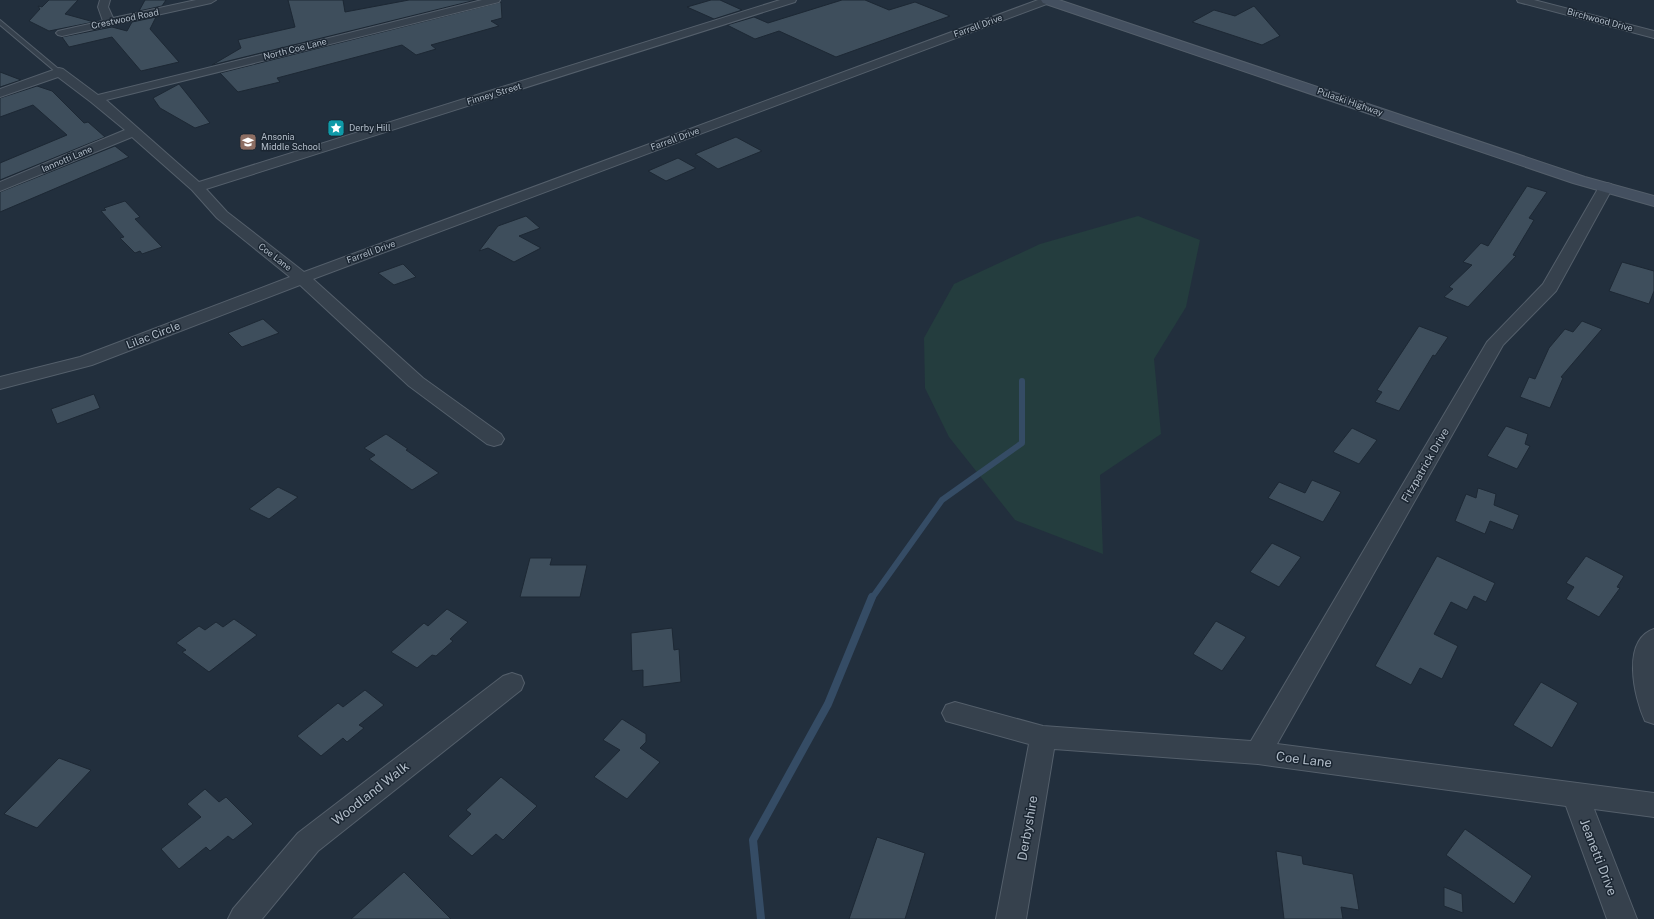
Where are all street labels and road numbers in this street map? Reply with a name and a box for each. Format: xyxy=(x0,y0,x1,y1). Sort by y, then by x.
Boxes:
street label: Birchwood Drive xyxy=(1566,5,1634,34)
street label: Crestwood Road xyxy=(90,6,160,31)
street label: Farrell Drive xyxy=(952,12,1004,39)
street label: North Coe Lane xyxy=(262,35,328,62)
street label: Finney Street xyxy=(465,80,523,107)
street label: Pulaski Highway xyxy=(1316,85,1385,118)
street label: Farrell Drive xyxy=(649,125,701,152)
street label: Iannotti Lane xyxy=(40,143,94,174)
street label: Farrell Drive xyxy=(345,238,397,265)
street label: Coe Lane xyxy=(257,240,294,273)
street label: Lilac Circle xyxy=(124,319,182,351)
street label: Fitzpatrick Drive xyxy=(1399,426,1451,504)
street label: Coe Lane xyxy=(1275,749,1333,770)
street label: Woodland Walk xyxy=(329,759,412,828)
street label: Derbyshire xyxy=(1014,794,1041,862)
street label: Jeanetti Drive xyxy=(1577,817,1620,898)

